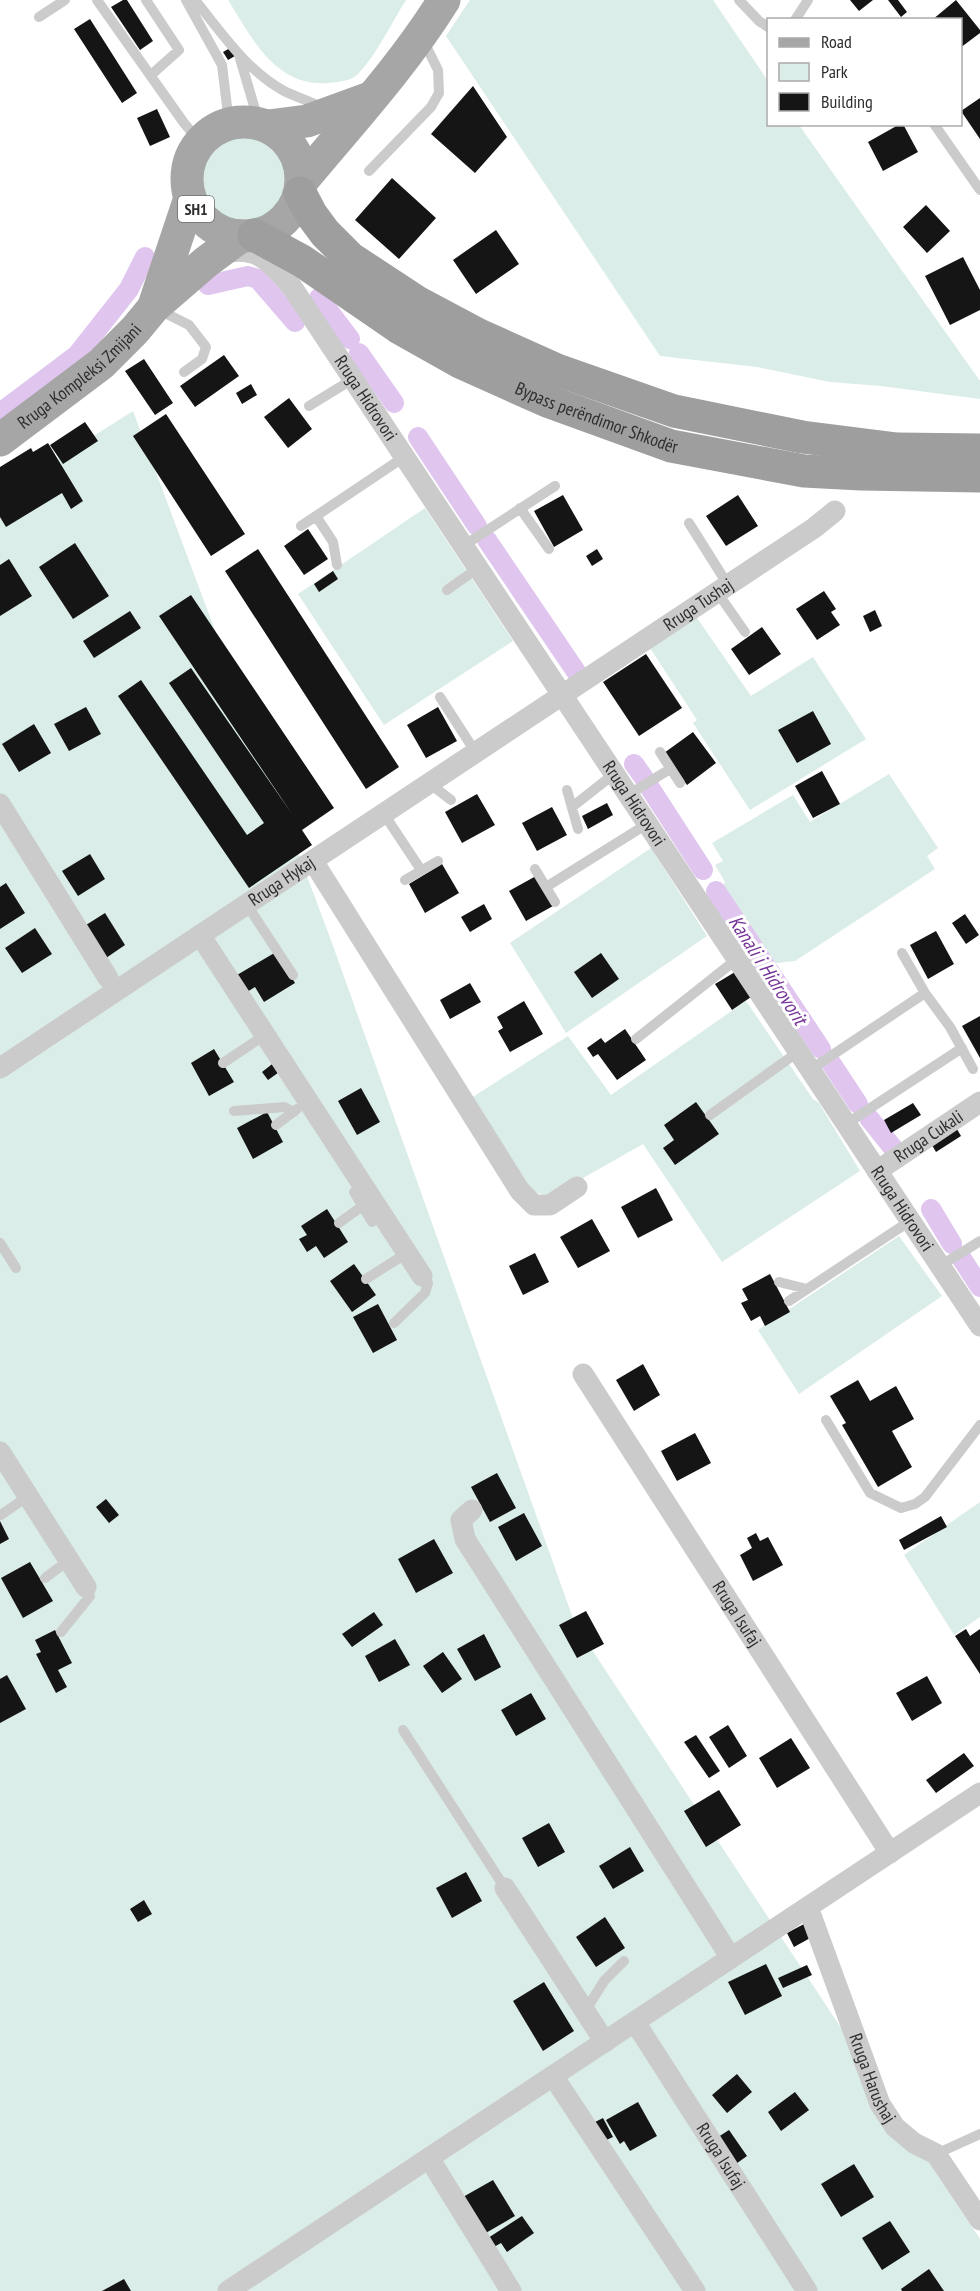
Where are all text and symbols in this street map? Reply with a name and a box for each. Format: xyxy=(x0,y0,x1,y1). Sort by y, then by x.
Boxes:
legend xyxy=(767,18,962,126)
text: Road xyxy=(821,30,852,53)
text: Park xyxy=(821,60,848,83)
text: Building xyxy=(821,90,873,113)
road number: SH1 xyxy=(178,196,214,222)
street label: Rruga Kompleksi Zmijani xyxy=(13,319,146,434)
street label: Rruga Hidrovori xyxy=(330,351,403,445)
street label: Bypass perëndimor Shkodër xyxy=(512,376,680,458)
street label: Rruga Tushaj xyxy=(659,573,737,636)
street label: Rruga Hidrovori xyxy=(598,756,671,850)
street label: Rruga Hykaj xyxy=(244,851,319,911)
water label: Kanali i Hidrovorit xyxy=(723,910,814,1032)
street label: Rruga Cukali xyxy=(889,1105,967,1167)
street label: Rruga Hidrovori xyxy=(866,1161,939,1255)
street label: Rruga Isufaj xyxy=(708,1576,767,1651)
street label: Rruga Harushaj xyxy=(844,2030,901,2127)
street label: Rruga Isufaj xyxy=(691,2118,751,2193)

